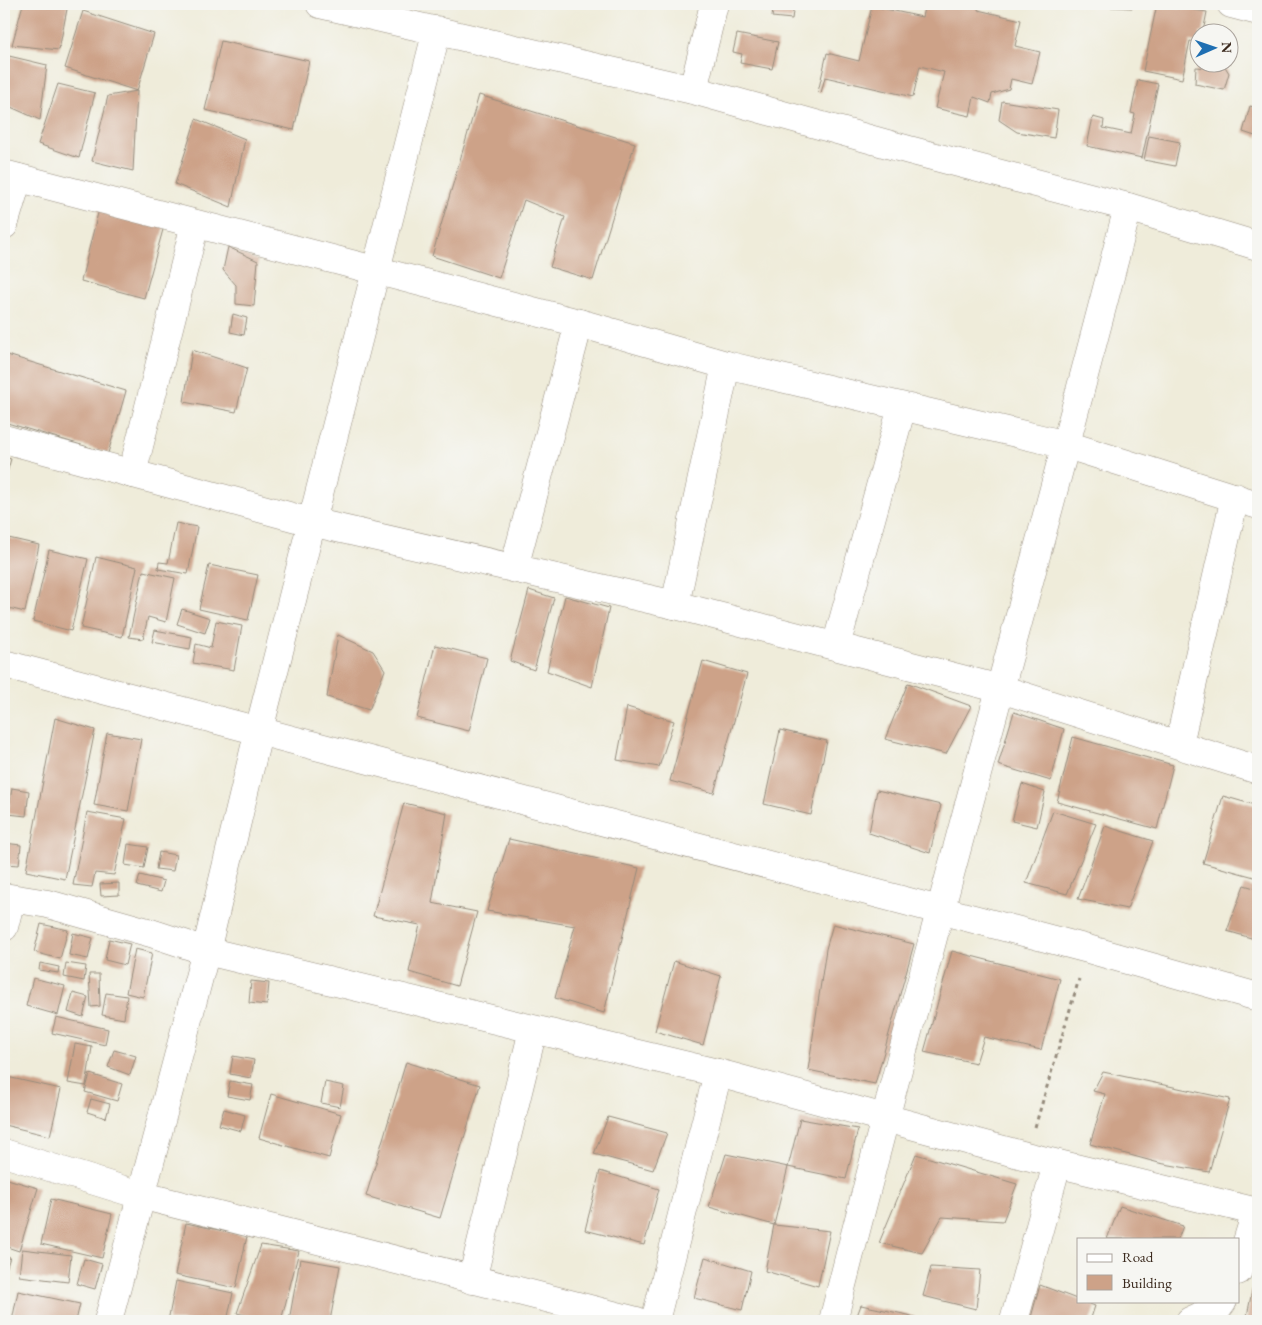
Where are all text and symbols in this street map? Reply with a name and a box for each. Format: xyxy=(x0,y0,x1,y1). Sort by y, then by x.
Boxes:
north arrow xyxy=(1190,22,1240,72)
text: N xyxy=(1218,42,1236,54)
legend xyxy=(1077,1238,1240,1302)
text: Road xyxy=(1122,1247,1154,1266)
text: Building xyxy=(1122,1273,1172,1292)

